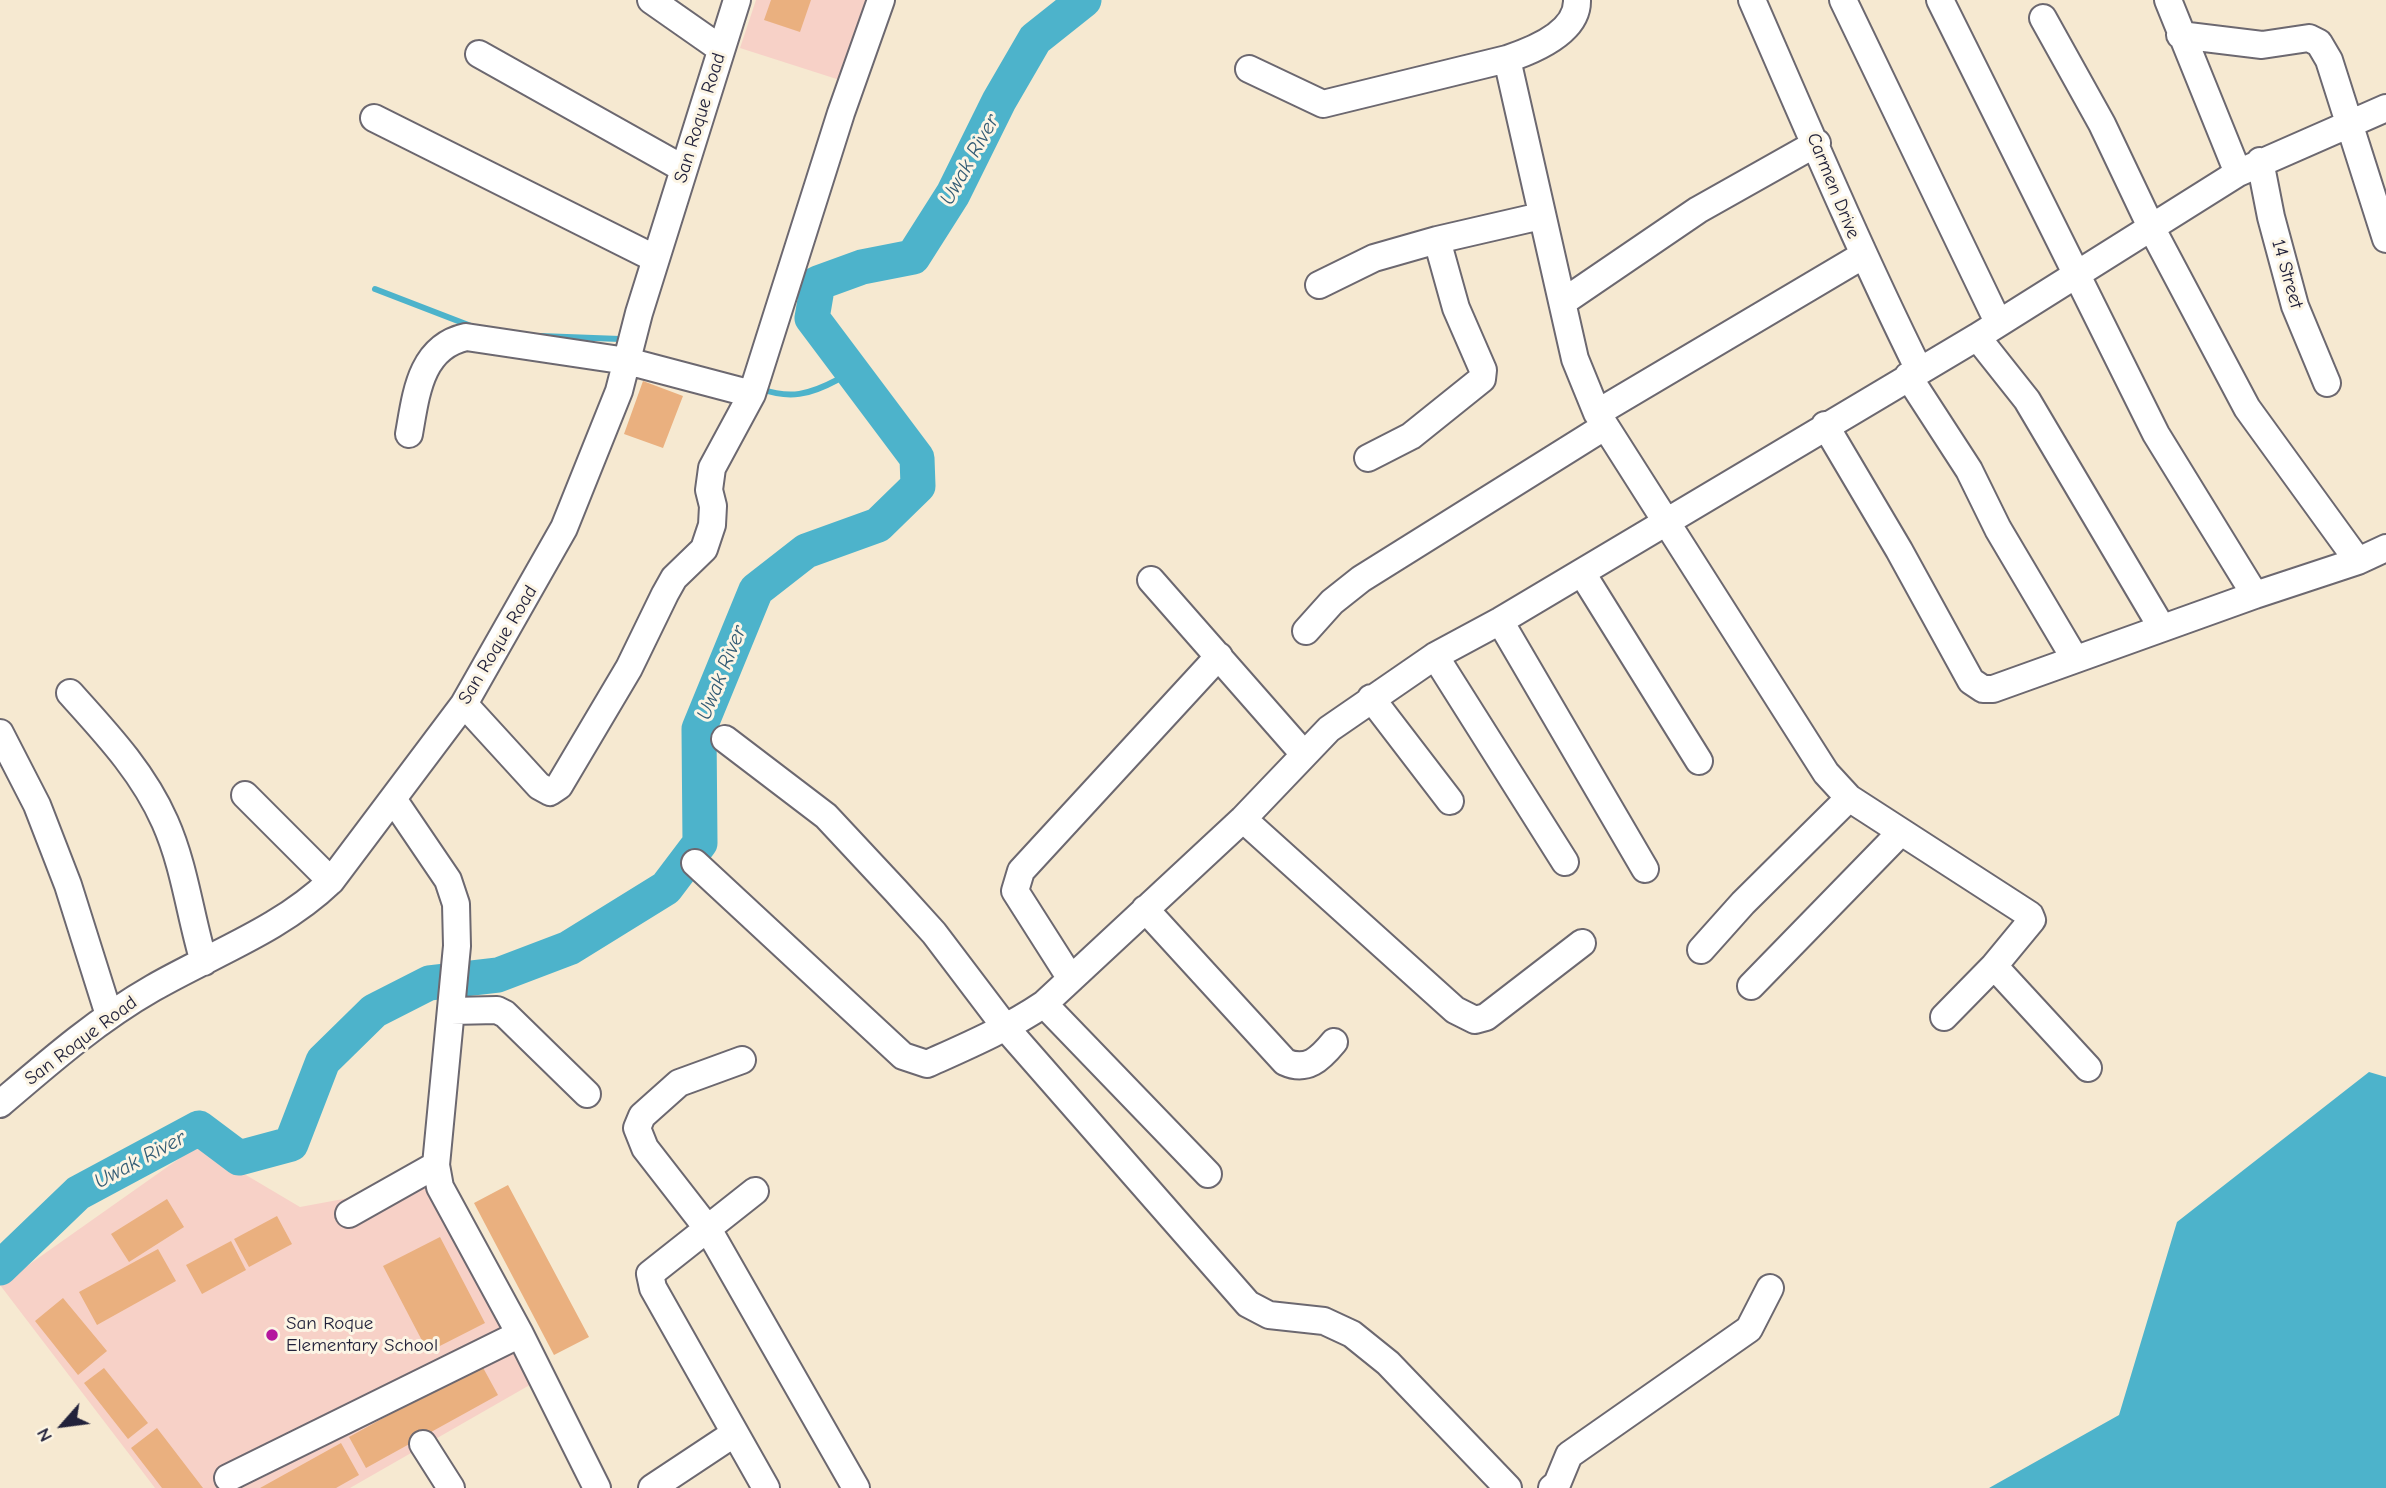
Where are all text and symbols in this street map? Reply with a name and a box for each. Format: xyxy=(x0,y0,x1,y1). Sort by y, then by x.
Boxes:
street label: San Roque Road xyxy=(669,50,731,186)
water label: Uwak River xyxy=(935,110,1005,210)
street label: Carmen Drive xyxy=(1801,130,1865,242)
street label: 14 Street xyxy=(2266,237,2308,311)
street label: San Roque Road xyxy=(454,581,542,709)
water label: Uwak River xyxy=(692,622,752,724)
street label: San Roque Road xyxy=(20,991,142,1091)
water label: Uwak River xyxy=(90,1125,190,1195)
place label: San Roque Elementary School xyxy=(286,1313,438,1357)
marker: San Roque Elementary School xyxy=(264,1327,280,1343)
north arrow xyxy=(28,1390,98,1460)
text: N xyxy=(32,1424,57,1446)

